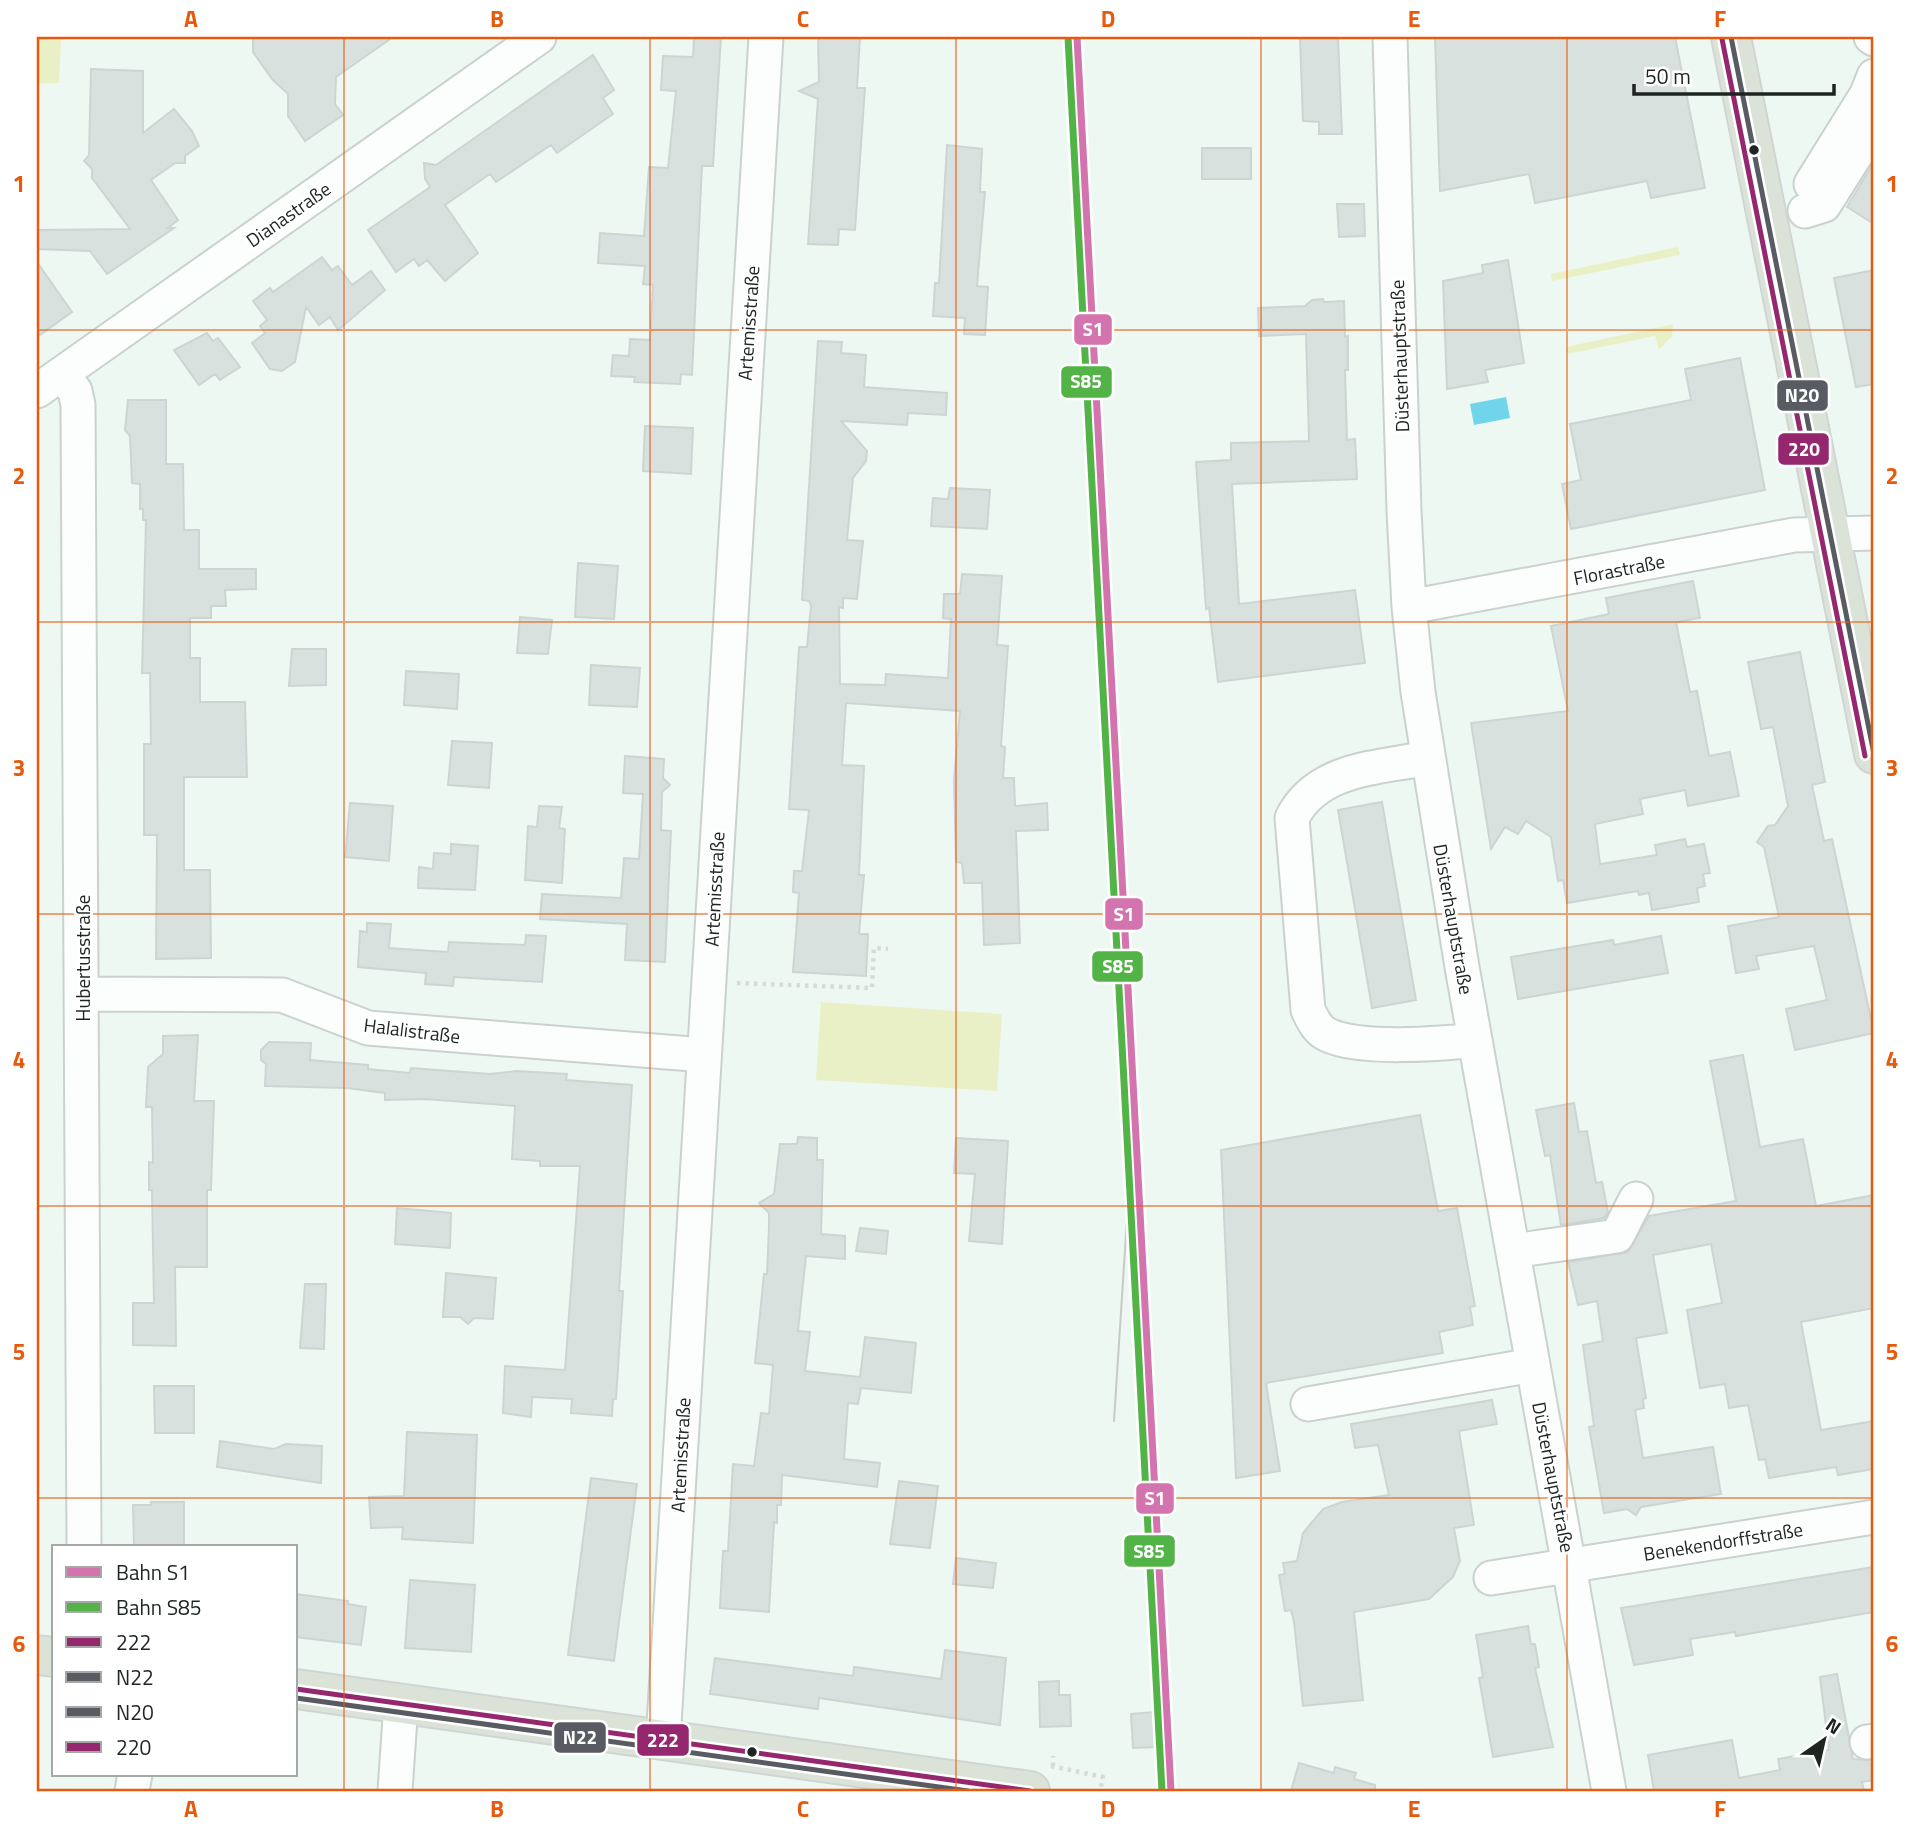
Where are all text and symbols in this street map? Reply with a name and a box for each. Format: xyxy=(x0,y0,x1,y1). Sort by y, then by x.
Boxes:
text: A xyxy=(184,1,198,36)
text: B xyxy=(490,1,504,36)
text: C xyxy=(797,1,809,36)
text: D xyxy=(1101,1,1115,36)
text: E xyxy=(1408,1,1420,36)
text: F xyxy=(1714,1,1726,36)
scale bar xyxy=(1634,52,1834,96)
text: 50 m xyxy=(1645,60,1691,92)
unlabelled marker xyxy=(1747,143,1761,157)
text: 1 xyxy=(13,166,25,201)
text: 1 xyxy=(1886,166,1898,201)
street label: Dianastraße xyxy=(240,174,336,254)
street label: Artemisstraße xyxy=(730,265,766,381)
street label: Düsterhauptstraße xyxy=(1382,279,1416,433)
line badge: S1 xyxy=(1073,313,1113,346)
text: S1 xyxy=(1083,314,1103,343)
line badge: S85 xyxy=(1060,365,1113,399)
text: S85 xyxy=(1070,366,1102,395)
line badge: N20 xyxy=(1776,379,1829,412)
text: N20 xyxy=(1785,380,1820,409)
line badge: 220 xyxy=(1777,432,1830,466)
text: 220 xyxy=(1788,434,1820,463)
text: 2 xyxy=(13,458,25,493)
text: 2 xyxy=(1886,458,1898,493)
street label: Florastraße xyxy=(1571,546,1667,592)
text: 3 xyxy=(13,750,25,785)
text: 3 xyxy=(1886,750,1898,785)
street label: Artemisstraße xyxy=(697,831,731,947)
street label: Düsterhauptstraße xyxy=(1426,841,1482,997)
street label: Hubertusstraße xyxy=(68,895,97,1021)
line badge: S1 xyxy=(1104,897,1144,931)
text: S1 xyxy=(1114,899,1134,928)
line badge: S85 xyxy=(1091,950,1144,983)
text: S85 xyxy=(1102,951,1134,980)
street label: Halalistraße xyxy=(362,1010,462,1050)
text: 4 xyxy=(13,1042,25,1077)
text: 4 xyxy=(1886,1042,1898,1077)
text: 5 xyxy=(13,1334,25,1369)
text: 5 xyxy=(1886,1334,1898,1369)
street label: Artemisstraße xyxy=(663,1397,697,1513)
street label: Düsterhauptstraße xyxy=(1525,1399,1583,1555)
line badge: S1 xyxy=(1135,1482,1175,1515)
text: S1 xyxy=(1145,1483,1165,1512)
street label: Benekendorffstraße xyxy=(1641,1514,1805,1568)
line badge: S85 xyxy=(1123,1534,1176,1568)
text: S85 xyxy=(1133,1536,1165,1565)
legend xyxy=(52,1545,298,1776)
text: Bahn S1 xyxy=(116,1556,190,1588)
text: Bahn S85 xyxy=(116,1591,202,1623)
text: 6 xyxy=(13,1626,26,1661)
text: 222 xyxy=(116,1626,151,1658)
text: 6 xyxy=(1886,1626,1899,1661)
text: N22 xyxy=(116,1661,154,1693)
text: N20 xyxy=(116,1696,154,1728)
north arrow xyxy=(1788,1706,1858,1776)
text: N xyxy=(1820,1710,1847,1741)
line badge: N22 xyxy=(553,1721,607,1754)
text: N22 xyxy=(563,1722,597,1751)
line badge: 222 xyxy=(636,1723,690,1757)
text: 222 xyxy=(647,1725,679,1754)
text: 220 xyxy=(116,1731,151,1763)
unlabelled marker xyxy=(745,1745,759,1759)
text: A xyxy=(184,1791,198,1826)
text: B xyxy=(490,1791,504,1826)
text: C xyxy=(797,1791,809,1826)
text: D xyxy=(1101,1791,1115,1826)
text: E xyxy=(1408,1791,1420,1826)
text: F xyxy=(1714,1791,1726,1826)

